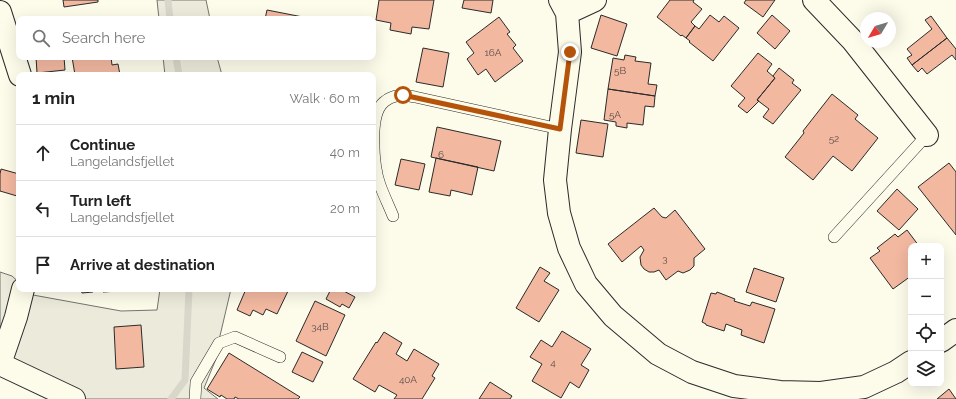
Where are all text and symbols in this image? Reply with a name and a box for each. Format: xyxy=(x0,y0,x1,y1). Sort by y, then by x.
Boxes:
north arrow xyxy=(860,12,896,48)
search box xyxy=(16,16,376,60)
icon: search xyxy=(30,27,52,49)
text: Search here xyxy=(62,29,145,47)
route end xyxy=(561,43,579,61)
house number: 16A xyxy=(485,47,502,58)
house number: 5B xyxy=(614,65,626,76)
route start xyxy=(394,86,412,104)
text: 1 min xyxy=(32,88,75,108)
text: Walk · 60 m xyxy=(289,91,360,106)
house number: 5A xyxy=(609,109,621,120)
house number: 52 xyxy=(829,133,839,144)
text: Continue xyxy=(70,136,135,154)
icon: ahead xyxy=(32,142,54,164)
text: 40 m xyxy=(330,145,360,160)
house number: 6 xyxy=(438,149,444,160)
text: Langelandsfjellet xyxy=(70,154,174,169)
text: Turn left xyxy=(70,192,131,210)
icon: left xyxy=(32,198,54,220)
text: 20 m xyxy=(330,201,360,216)
text: Langelandsfjellet xyxy=(70,210,174,225)
map controls xyxy=(908,243,944,387)
button: + xyxy=(908,243,944,279)
house number: 3 xyxy=(662,253,668,264)
icon: arrive xyxy=(32,254,54,276)
text: Arrive at destination xyxy=(70,256,215,274)
button: − xyxy=(908,279,944,315)
button: locate xyxy=(908,315,944,351)
house number: 34B xyxy=(311,321,329,332)
button: layers xyxy=(908,351,944,387)
house number: 4 xyxy=(550,357,556,368)
house number: 40A xyxy=(399,374,417,385)

